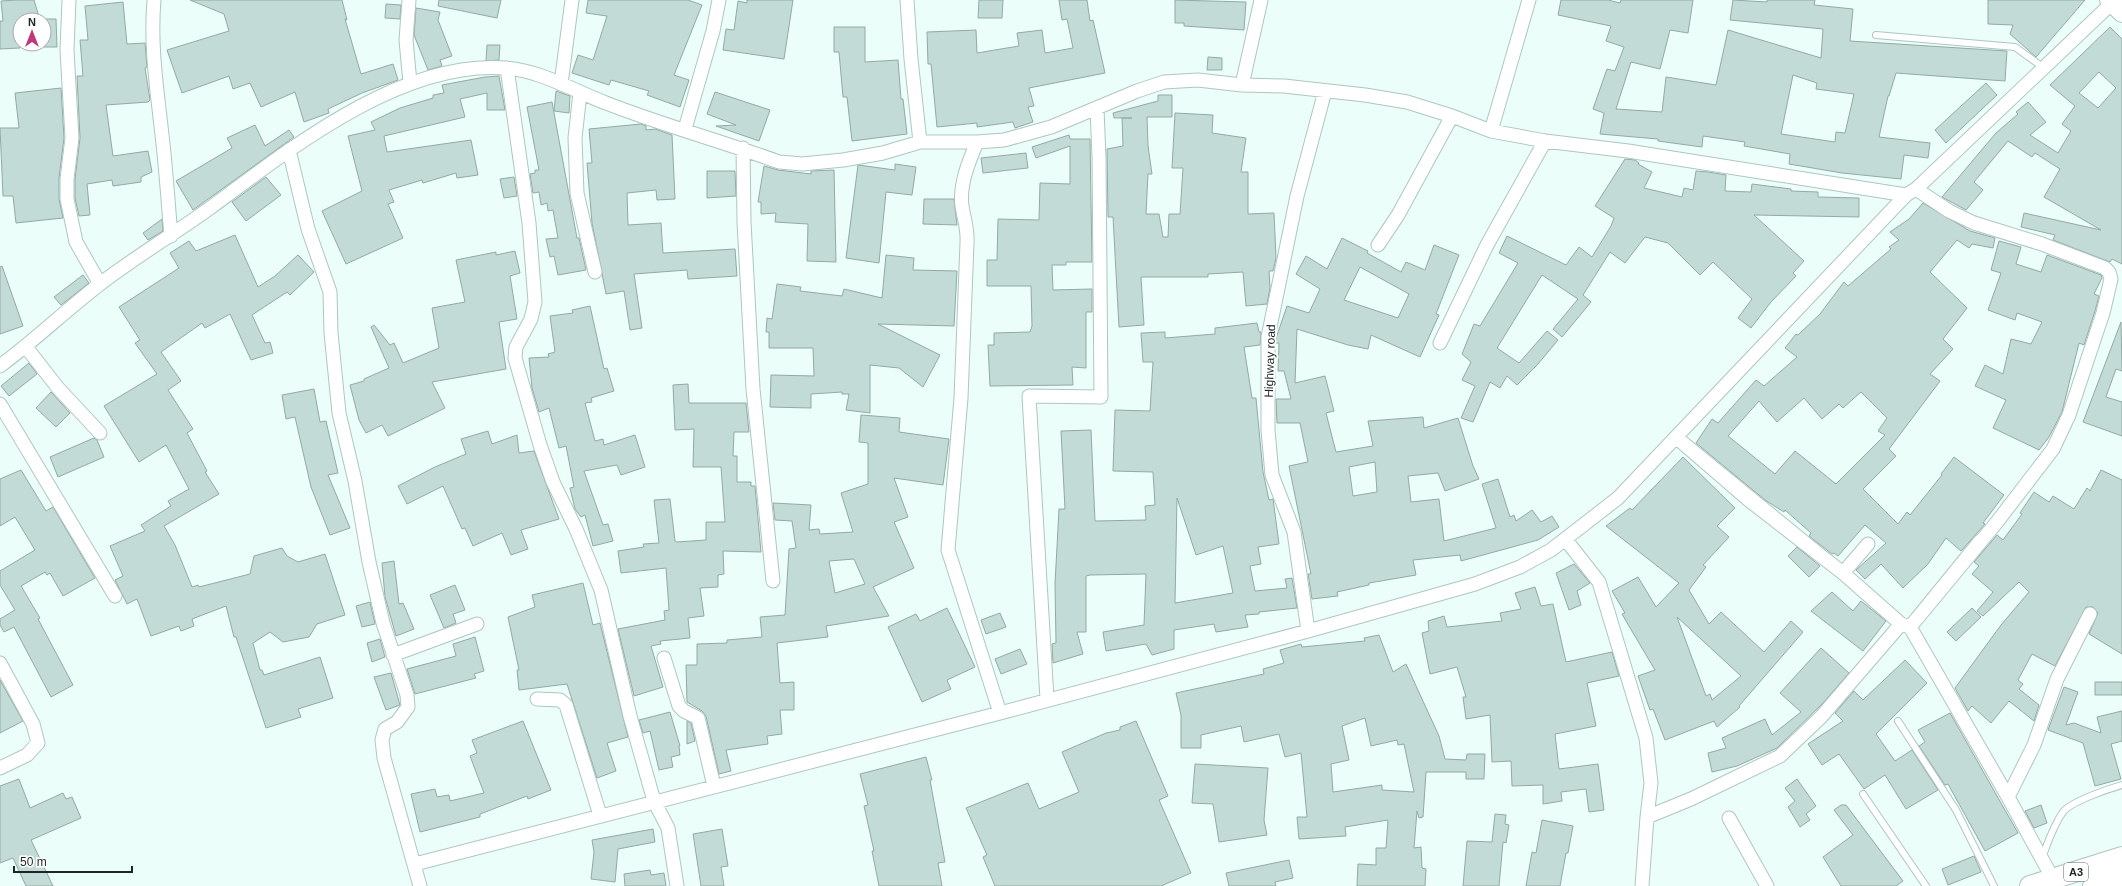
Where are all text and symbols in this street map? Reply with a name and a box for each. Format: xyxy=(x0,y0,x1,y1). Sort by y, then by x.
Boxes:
north arrow xyxy=(12,12,52,52)
text: N xyxy=(28,16,36,28)
street label: Highway road xyxy=(1262,324,1278,398)
scale bar xyxy=(14,848,132,874)
text: 50 m xyxy=(20,855,47,869)
road number: A3 xyxy=(2064,863,2088,881)

